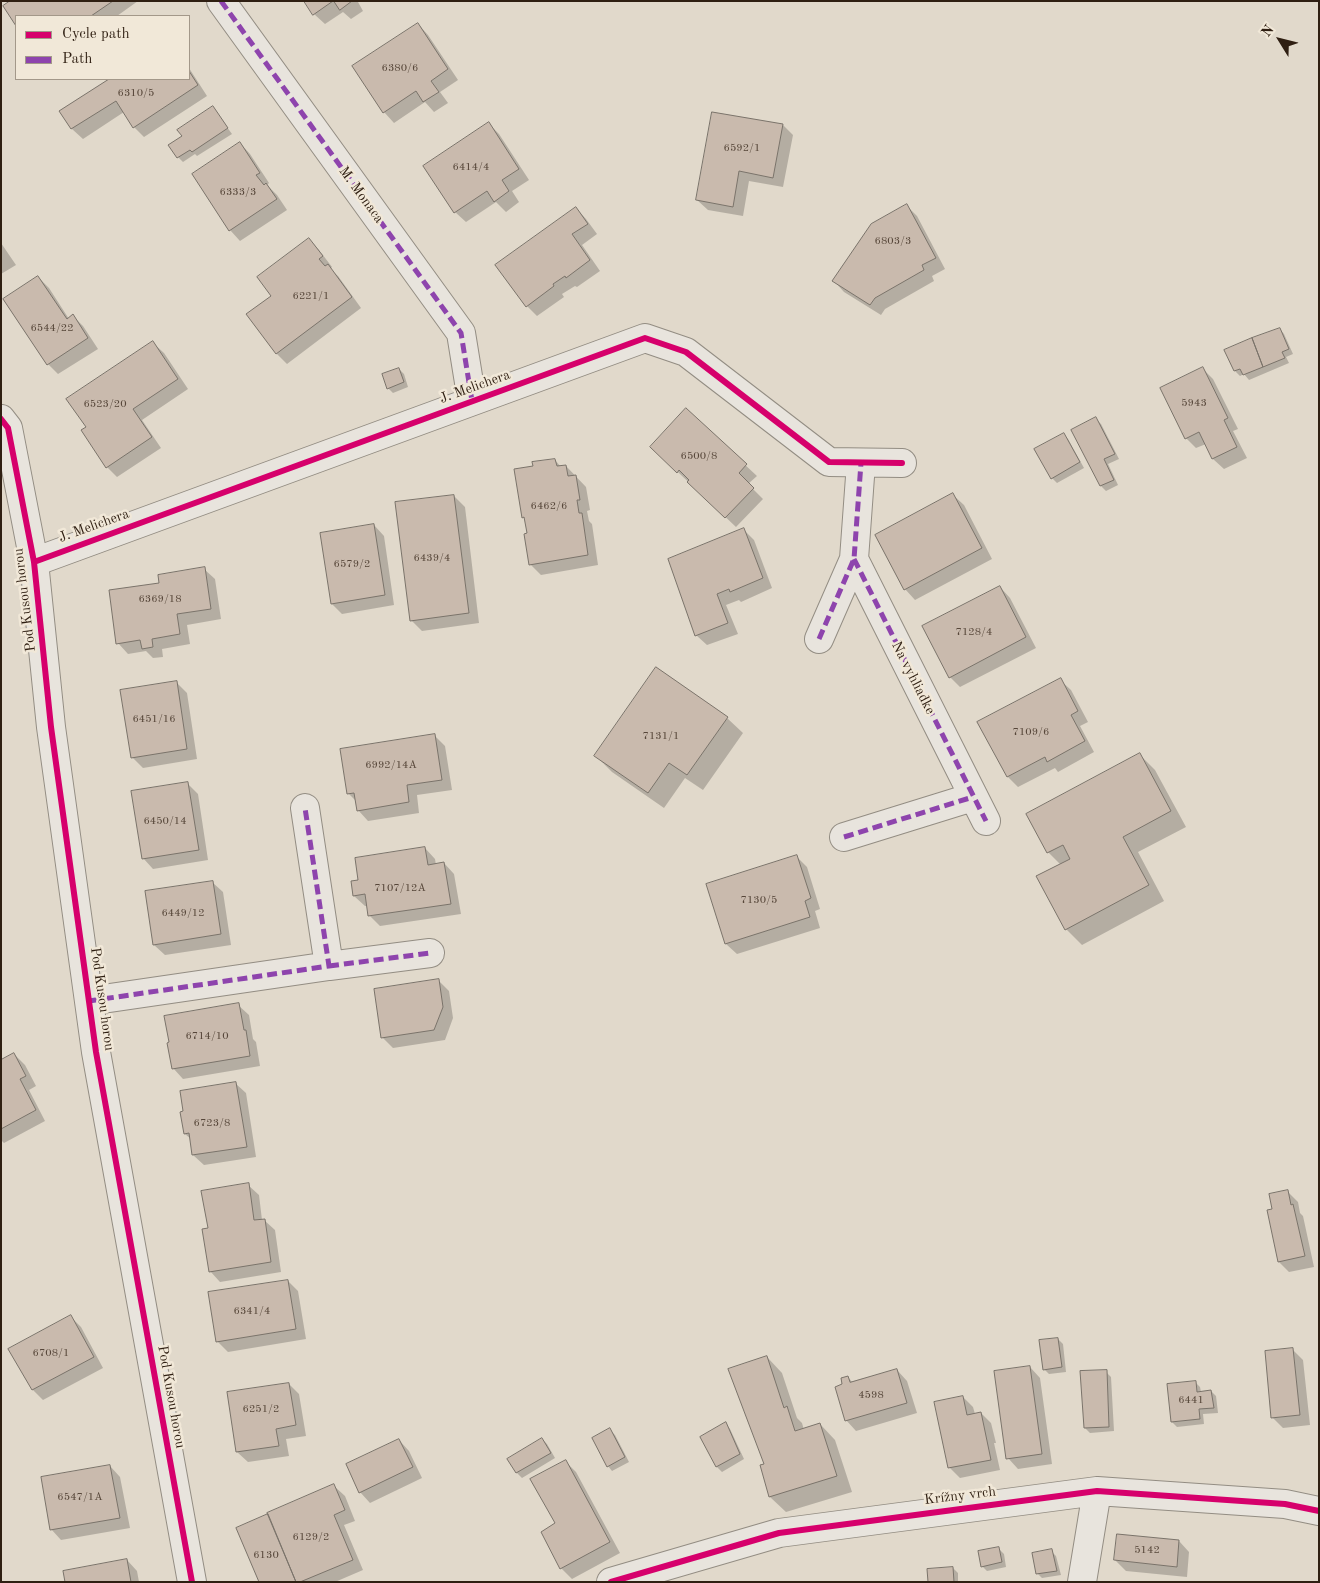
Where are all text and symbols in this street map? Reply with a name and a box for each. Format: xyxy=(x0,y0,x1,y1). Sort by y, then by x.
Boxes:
legend xyxy=(15,15,190,80)
north arrow xyxy=(1255,15,1305,65)
text: N xyxy=(1259,23,1277,40)
text: Cycle path xyxy=(62,27,130,42)
text: Path xyxy=(62,52,92,67)
house number: 6380/6 xyxy=(382,61,418,75)
house number: 6310/5 xyxy=(118,86,154,100)
house number: 6592/1 xyxy=(724,141,760,155)
house number: 6414/4 xyxy=(453,160,489,174)
street label: M. Monaca xyxy=(335,163,387,227)
house number: 6333/3 xyxy=(220,185,256,199)
house number: 6803/3 xyxy=(875,234,911,248)
house number: 6221/1 xyxy=(293,289,329,303)
house number: 6544/22 xyxy=(30,321,74,335)
street label: J. Melichera xyxy=(437,366,513,408)
house number: 5943 xyxy=(1181,396,1207,410)
house number: 6523/20 xyxy=(83,397,127,411)
house number: 6500/8 xyxy=(681,449,717,463)
house number: 6462/6 xyxy=(531,499,567,513)
street label: J. Melichera xyxy=(56,505,132,547)
street label: Pod Kusou horou xyxy=(10,547,40,653)
house number: 6439/4 xyxy=(414,551,450,565)
house number: 6579/2 xyxy=(334,557,370,571)
house number: 6369/18 xyxy=(138,592,182,606)
house number: 7128/4 xyxy=(956,625,992,639)
street label: Na vyhliadke xyxy=(887,639,939,717)
house number: 6451/16 xyxy=(132,712,176,726)
house number: 7109/6 xyxy=(1013,725,1049,739)
house number: 7131/1 xyxy=(643,729,679,743)
house number: 6992/14A xyxy=(365,758,417,772)
house number: 6450/14 xyxy=(143,814,187,828)
house number: 7107/12A xyxy=(374,881,426,895)
house number: 7130/5 xyxy=(741,893,777,907)
house number: 6449/12 xyxy=(161,906,205,920)
street label: Pod Kusou horou xyxy=(86,946,118,1052)
house number: 6714/10 xyxy=(185,1029,229,1043)
house number: 6723/8 xyxy=(194,1116,230,1130)
house number: 6341/4 xyxy=(234,1304,270,1318)
street label: Pod Kusou horou xyxy=(154,1344,188,1450)
house number: 6708/1 xyxy=(33,1346,69,1360)
house number: 4598 xyxy=(858,1388,884,1402)
house number: 6441 xyxy=(1178,1393,1204,1407)
house number: 6251/2 xyxy=(243,1402,279,1416)
street label: Krížny vrch xyxy=(923,1483,997,1509)
house number: 6547/1A xyxy=(57,1490,103,1504)
house number: 6129/2 xyxy=(293,1530,329,1544)
house number: 5142 xyxy=(1134,1543,1160,1557)
house number: 6130 xyxy=(253,1548,279,1562)

